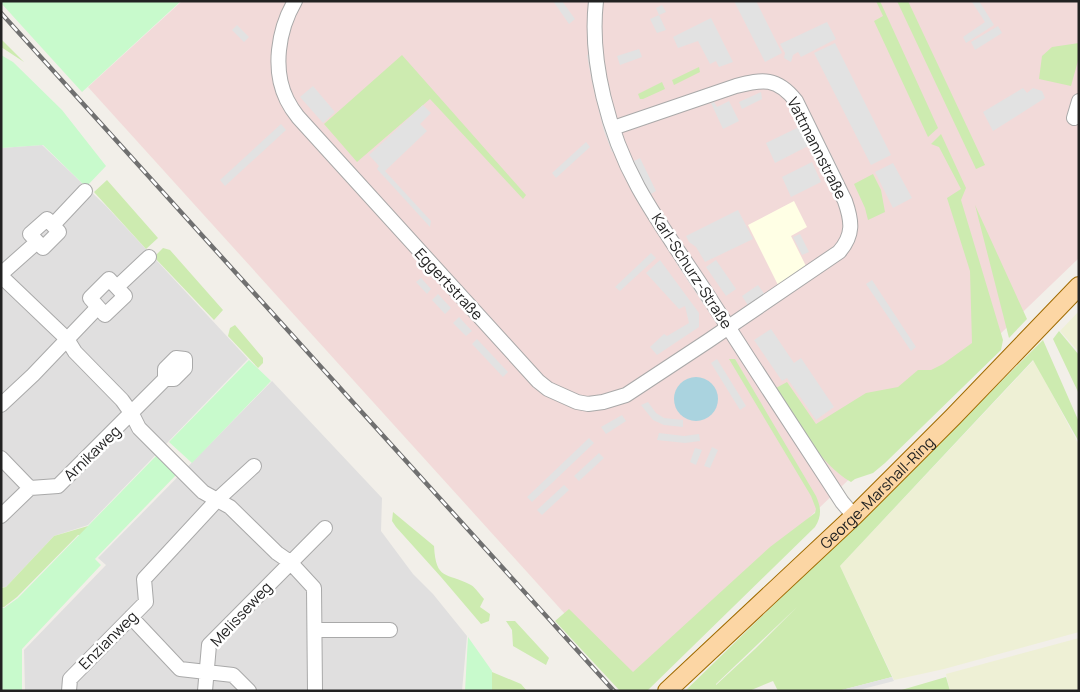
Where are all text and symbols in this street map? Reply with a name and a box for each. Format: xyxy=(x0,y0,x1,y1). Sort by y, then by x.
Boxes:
street label: Vattmannstraße xyxy=(782,93,852,203)
street label: Karl-Schurz-Straße xyxy=(647,209,737,333)
street label: Eggertstraße xyxy=(410,243,488,325)
street label: Arnikaweg xyxy=(59,421,125,485)
street label: George-Marshall-Ring xyxy=(815,431,939,553)
street label: Melisseweg xyxy=(206,577,276,651)
street label: Enzianweg xyxy=(74,606,142,674)

